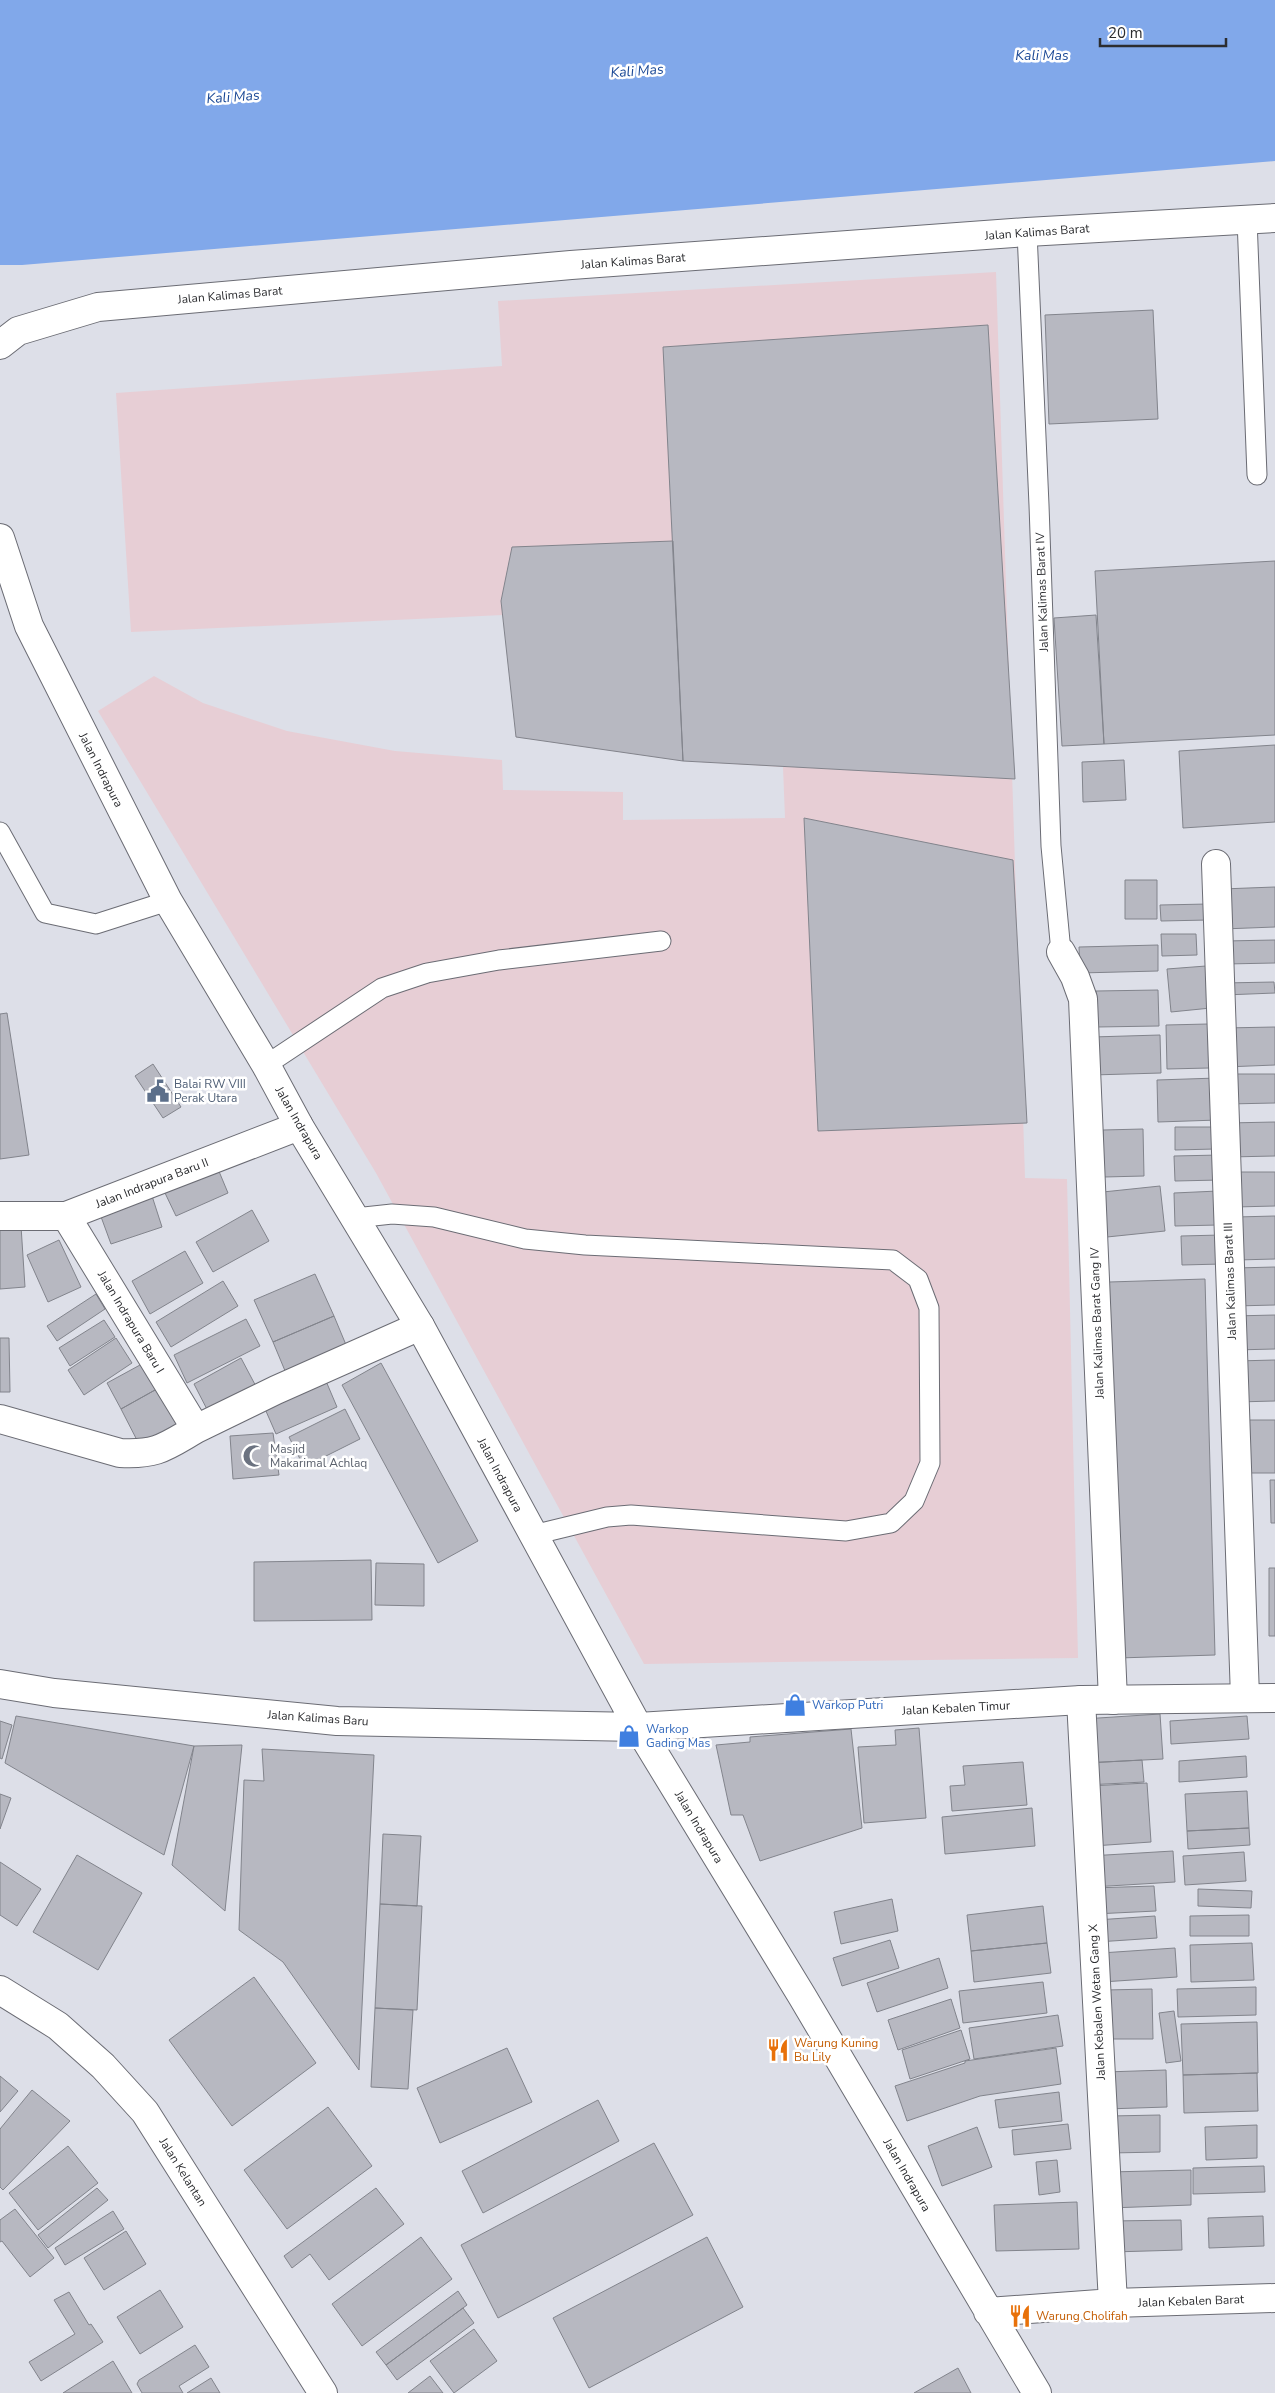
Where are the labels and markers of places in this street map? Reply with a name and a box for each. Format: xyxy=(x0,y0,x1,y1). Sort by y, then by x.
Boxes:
place label: Balai RW VIII Perak Utara xyxy=(174,1076,246,1106)
public building icon: Balai RW VIII Perak Utara xyxy=(145,1078,171,1104)
place label: Masjid Makarimal Achlaq xyxy=(270,1441,367,1471)
mosque icon: Masjid Makarimal Achlaq xyxy=(241,1443,267,1469)
shop icon: Warkop Putri xyxy=(782,1692,808,1718)
place label: Warkop Putri xyxy=(812,1697,883,1713)
place label: Warkop Gading Mas xyxy=(646,1721,710,1751)
shop icon: Warkop Gading Mas xyxy=(616,1723,642,1749)
place label: Warung Kuning Bu Lily xyxy=(794,2035,878,2065)
restaurant icon: Warung Kuning Bu Lily xyxy=(765,2037,791,2063)
restaurant icon: Warung Cholifah xyxy=(1007,2303,1033,2329)
place label: Warung Cholifah xyxy=(1036,2308,1128,2324)

